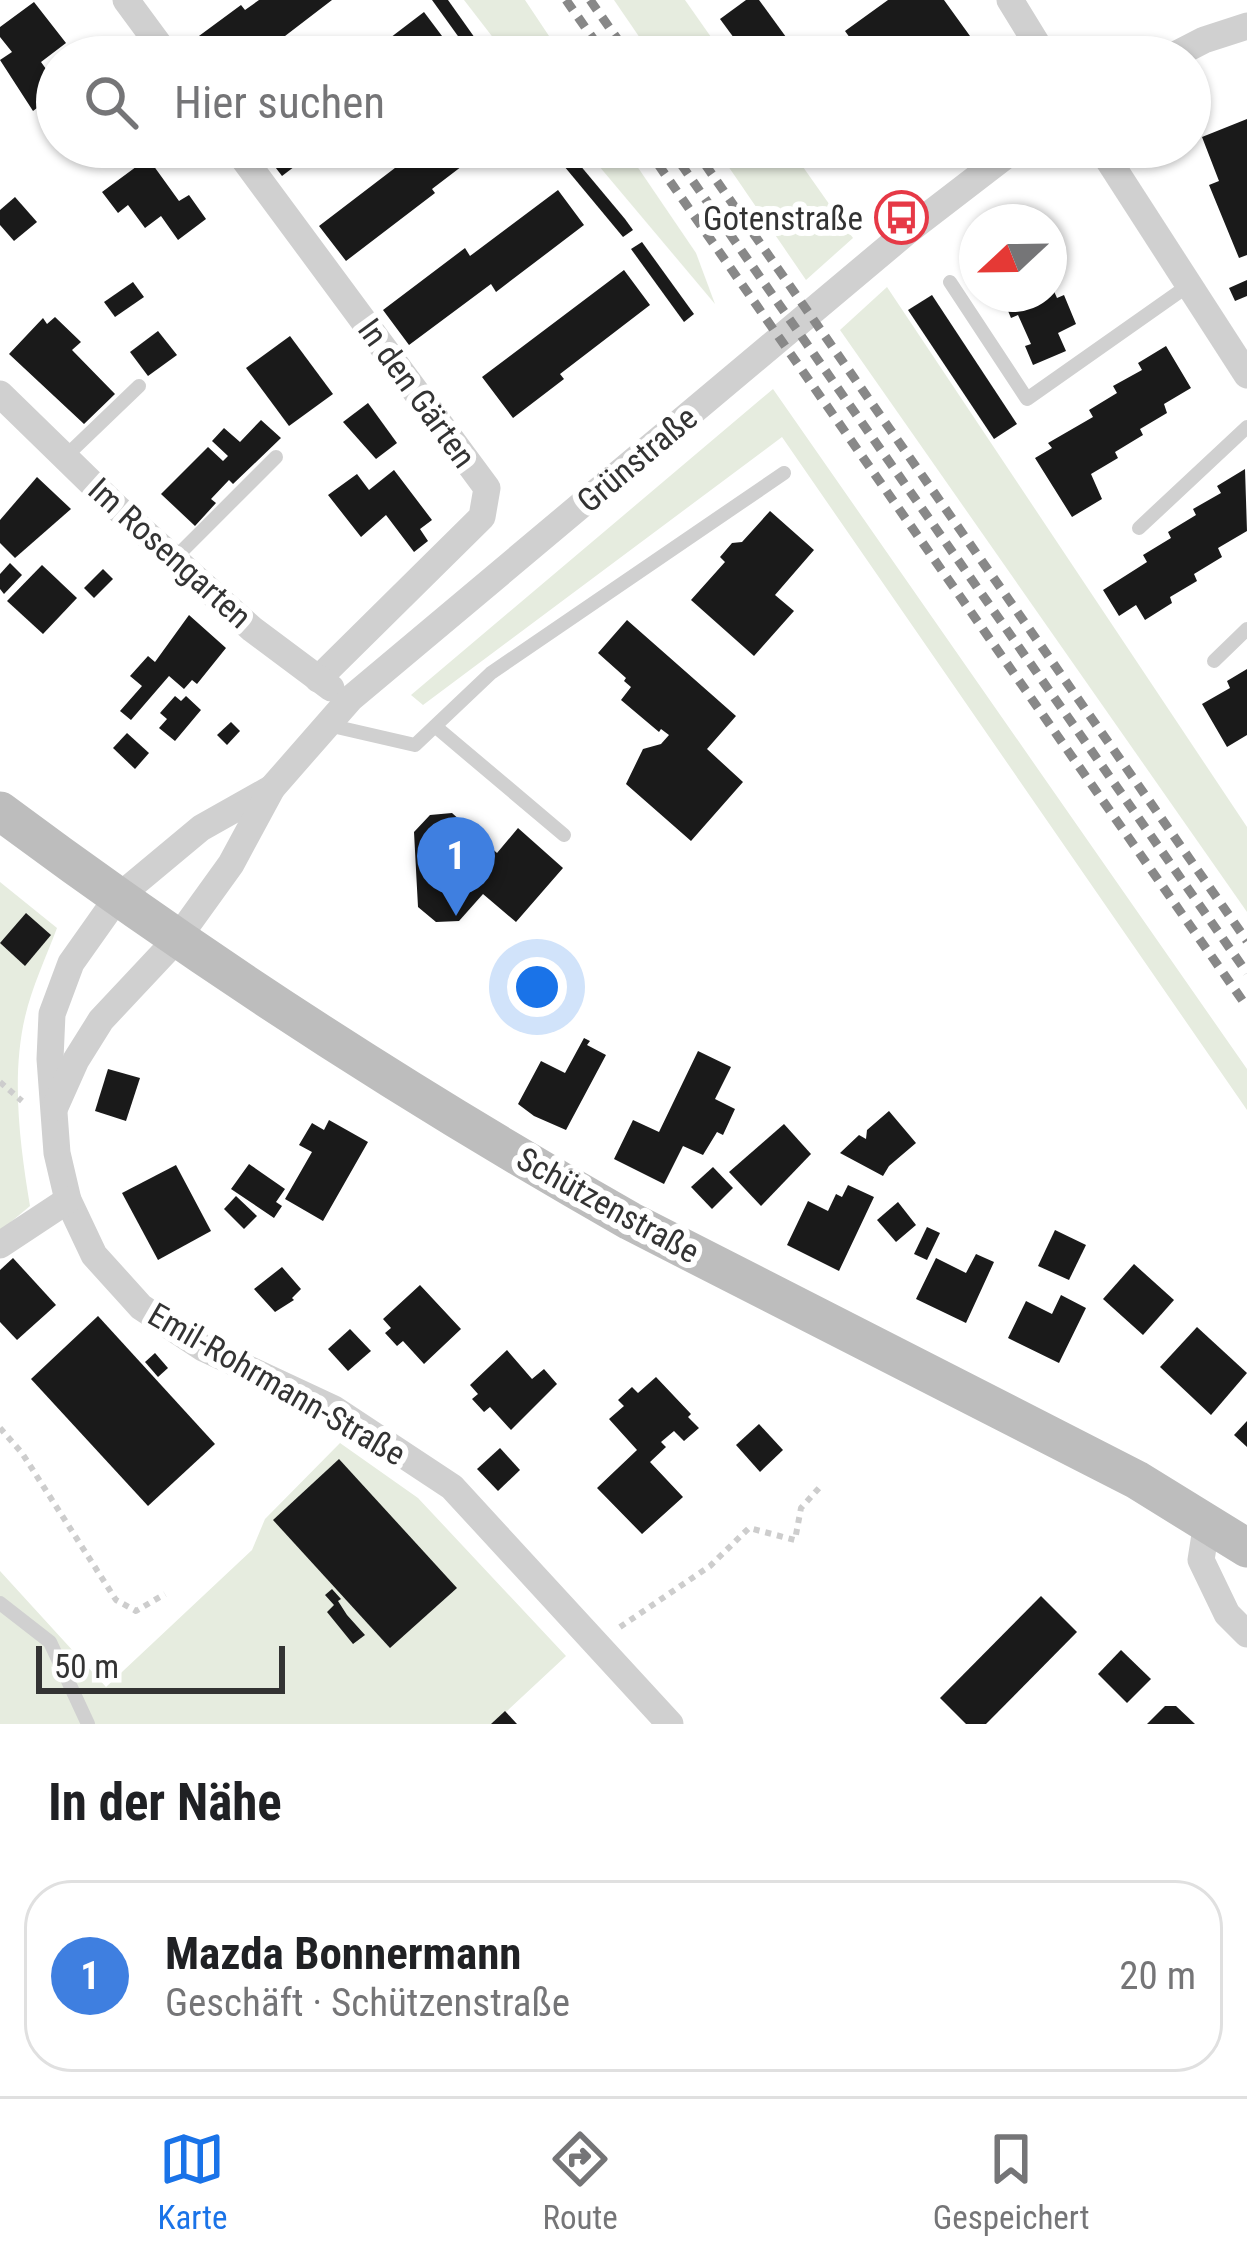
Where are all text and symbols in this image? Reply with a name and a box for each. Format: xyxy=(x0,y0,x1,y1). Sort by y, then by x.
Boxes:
search box xyxy=(36,36,1211,168)
icon: search xyxy=(78,69,144,135)
text: Hier suchen xyxy=(174,76,385,129)
bus stop icon: Gotenstraße xyxy=(874,190,930,246)
place label: Gotenstraße xyxy=(703,199,863,238)
north arrow xyxy=(959,204,1067,312)
street label: In den Gärten xyxy=(350,311,484,475)
street label: Grünstraße xyxy=(569,398,705,520)
street label: Im Rosengarten xyxy=(81,470,259,636)
pin: 1 xyxy=(417,817,495,916)
your location xyxy=(507,957,567,1017)
street label: Schützenstraße xyxy=(510,1139,706,1271)
street label: Emil-Rohrmann-Straße xyxy=(142,1295,412,1473)
scale bar xyxy=(36,1640,285,1693)
text: 50 m xyxy=(54,1647,119,1686)
text: In der Nähe xyxy=(48,1773,282,1832)
text: Mazda Bonnermann xyxy=(165,1927,521,1980)
text: 1 xyxy=(80,1953,100,1999)
text: 20 m xyxy=(1119,1953,1196,1999)
text: Geschäft · Schützenstraße xyxy=(165,1980,570,2026)
tab: Karte xyxy=(158,2126,227,2237)
tab: Route xyxy=(543,2126,618,2237)
tab: Gespeichert xyxy=(933,2126,1089,2237)

